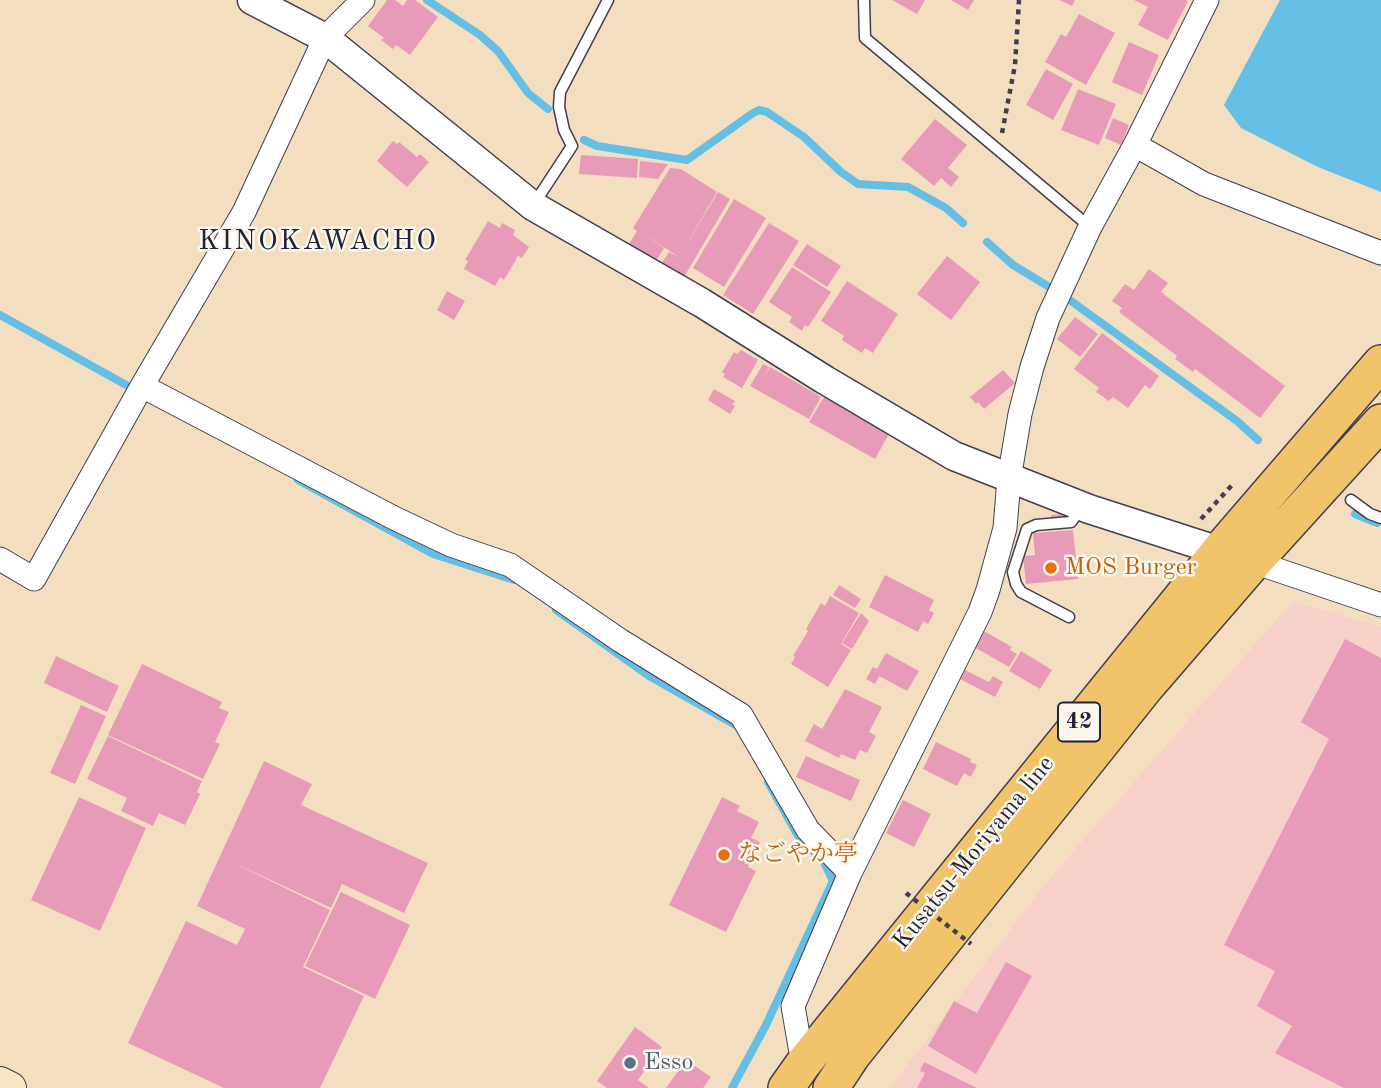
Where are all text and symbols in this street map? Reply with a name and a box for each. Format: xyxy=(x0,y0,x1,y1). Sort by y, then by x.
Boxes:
district label: KINOKAWACHO xyxy=(200,225,436,259)
place label: MOS Burger xyxy=(1065,554,1197,582)
marker: MOS Burger xyxy=(1043,560,1059,576)
road number: 42 xyxy=(1058,702,1100,742)
street label: Kusatsu-Moriyama line xyxy=(887,750,1061,956)
place label: なごやか亭 xyxy=(738,841,858,869)
marker: なごやか亭 xyxy=(716,847,732,863)
place label: Esso xyxy=(644,1049,693,1077)
marker: Esso xyxy=(622,1055,638,1071)

